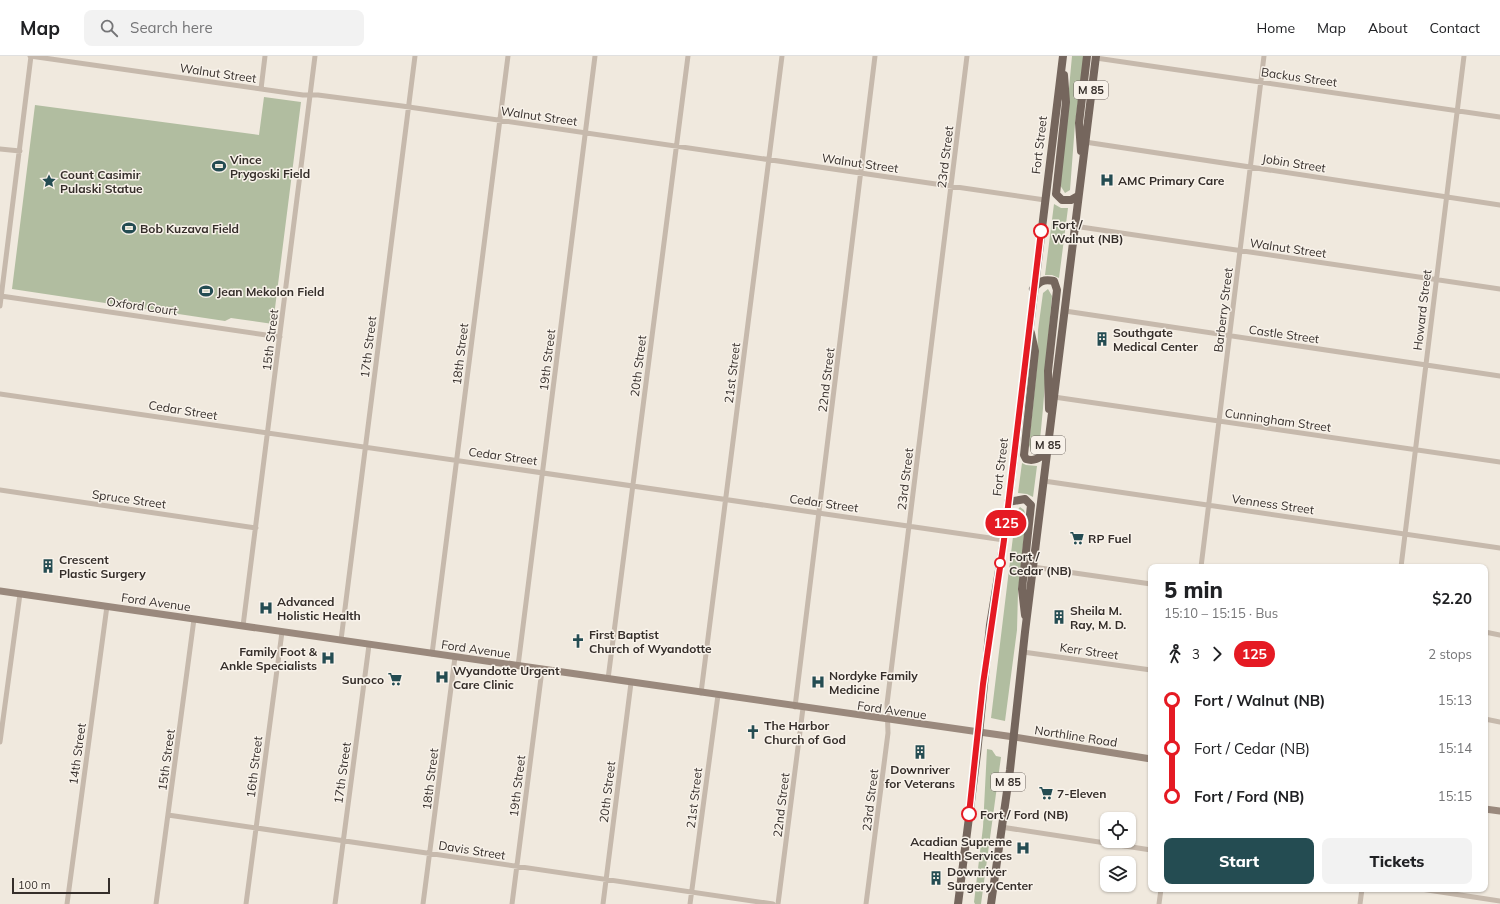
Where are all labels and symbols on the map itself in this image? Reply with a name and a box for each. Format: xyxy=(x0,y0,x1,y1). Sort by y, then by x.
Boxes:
street label: Walnut Street xyxy=(179,60,257,86)
street label: Backus Street xyxy=(1260,64,1338,90)
road number: M 85 xyxy=(1074,81,1108,99)
street label: Walnut Street xyxy=(500,103,578,129)
street label: Fort Street xyxy=(1028,115,1050,175)
street label: 23rd Street xyxy=(934,125,956,189)
street label: Walnut Street xyxy=(821,150,899,176)
street label: Jobin Street xyxy=(1261,151,1327,175)
place label: Vince Prygoski Field xyxy=(229,152,310,181)
sports icon: Vince Prygoski Field xyxy=(211,158,227,174)
place label: Count Casimir Pulaski Statue xyxy=(60,167,143,196)
hospital icon: AMC Primary Care xyxy=(1099,172,1115,188)
place icon: Count Casimir Pulaski Statue xyxy=(41,173,57,189)
place label: AMC Primary Care xyxy=(1118,173,1225,188)
place label: Fort / Walnut (NB) xyxy=(1052,217,1123,246)
sports icon: Bob Kuzava Field xyxy=(121,220,137,236)
place label: Bob Kuzava Field xyxy=(140,221,239,236)
marker: Fort / Walnut (NB) xyxy=(1033,223,1049,239)
street label: Walnut Street xyxy=(1249,235,1327,261)
street label: Barberry Street xyxy=(1210,267,1236,353)
street label: Howard Street xyxy=(1410,269,1434,351)
sports icon: Jean Mekolon Field xyxy=(198,283,214,299)
place label: Jean Mekolon Field xyxy=(217,284,324,299)
street label: Oxford Court xyxy=(106,294,178,318)
street label: 15th Street xyxy=(259,308,281,372)
street label: 17th Street xyxy=(357,315,379,379)
street label: 18th Street xyxy=(449,322,471,386)
street label: Castle Street xyxy=(1248,322,1320,346)
place label: Southgate Medical Center xyxy=(1113,325,1198,354)
street label: 19th Street xyxy=(536,328,558,392)
building icon: Southgate Medical Center xyxy=(1094,331,1110,347)
street label: 20th Street xyxy=(627,334,649,398)
street label: 21st Street xyxy=(721,342,743,404)
street label: 22nd Street xyxy=(815,347,837,413)
street label: Cedar Street xyxy=(148,397,218,423)
street label: Cunningham Street xyxy=(1224,405,1332,435)
road number: M 85 xyxy=(1031,436,1065,454)
street label: Fort Street xyxy=(989,437,1011,497)
street label: Cedar Street xyxy=(468,444,538,468)
street label: 23rd Street xyxy=(894,447,916,511)
street label: Spruce Street xyxy=(91,486,167,512)
street label: Cedar Street xyxy=(789,491,859,515)
street label: Venness Street xyxy=(1231,491,1315,517)
line badge: 125 xyxy=(983,510,1029,536)
supermarket icon: RP Fuel xyxy=(1069,530,1085,546)
place label: RP Fuel xyxy=(1088,531,1131,546)
place label: Fort / Cedar (NB) xyxy=(1009,549,1072,578)
place label: Crescent Plastic Surgery xyxy=(59,552,146,581)
marker: Fort / Cedar (NB) xyxy=(994,557,1006,569)
building icon: Crescent Plastic Surgery xyxy=(40,558,56,574)
street label: Ford Avenue xyxy=(120,590,192,614)
place label: Advanced Holistic Health xyxy=(277,594,361,623)
hospital icon: Advanced Holistic Health xyxy=(258,600,274,616)
place label: Sheila M. Ray, M. D. xyxy=(1070,603,1126,632)
building icon: Sheila M. Ray, M. D. xyxy=(1051,609,1067,625)
place label: First Baptist Church of Wyandotte xyxy=(589,627,712,656)
church icon: First Baptist Church of Wyandotte xyxy=(570,633,586,649)
street label: Ford Avenue xyxy=(440,637,512,661)
street label: Kerr Street xyxy=(1059,639,1119,663)
place label: Family Foot & Ankle Specialists xyxy=(220,644,318,673)
hospital icon: Family Foot & Ankle Specialists xyxy=(320,650,336,666)
place label: Wyandotte Urgent Care Clinic xyxy=(453,663,560,692)
place label: Nordyke Family Medicine xyxy=(829,668,918,697)
hospital icon: Wyandotte Urgent Care Clinic xyxy=(434,669,450,685)
supermarket icon: Sunoco xyxy=(387,671,403,687)
place label: Sunoco xyxy=(342,672,384,687)
hospital icon: Nordyke Family Medicine xyxy=(810,674,826,690)
street label: Ford Avenue xyxy=(856,698,928,722)
place label: The Harbor Church of God xyxy=(764,718,846,747)
street label: 14th Street xyxy=(65,722,89,786)
street label: Northline Road xyxy=(1034,722,1118,750)
church icon: The Harbor Church of God xyxy=(745,724,761,740)
street label: 15th Street xyxy=(154,728,178,792)
street label: 16th Street xyxy=(243,735,265,799)
street label: 17th Street xyxy=(330,741,354,805)
building icon: Downriver for Veterans xyxy=(912,744,928,760)
street label: 18th Street xyxy=(419,747,441,811)
street label: 19th Street xyxy=(506,754,528,818)
street label: 20th Street xyxy=(596,760,618,824)
place label: Downriver for Veterans xyxy=(885,762,955,791)
street label: 21st Street xyxy=(683,767,705,829)
street label: 23rd Street xyxy=(859,768,881,832)
street label: 22nd Street xyxy=(770,772,792,838)
road number: M 85 xyxy=(991,773,1025,791)
supermarket icon: 7-Eleven xyxy=(1038,785,1054,801)
place label: 7-Eleven xyxy=(1057,786,1106,801)
marker: Fort / Ford (NB) xyxy=(961,806,977,822)
place label: Fort / Ford (NB) xyxy=(980,807,1069,822)
place label: Acadian Supreme Health Services xyxy=(910,834,1012,863)
street label: Davis Street xyxy=(437,837,507,863)
hospital icon: Acadian Supreme Health Services xyxy=(1015,840,1031,856)
place label: Downriver Surgery Center xyxy=(947,864,1033,893)
building icon: Downriver Surgery Center xyxy=(928,870,944,886)
scale bar xyxy=(12,876,110,895)

